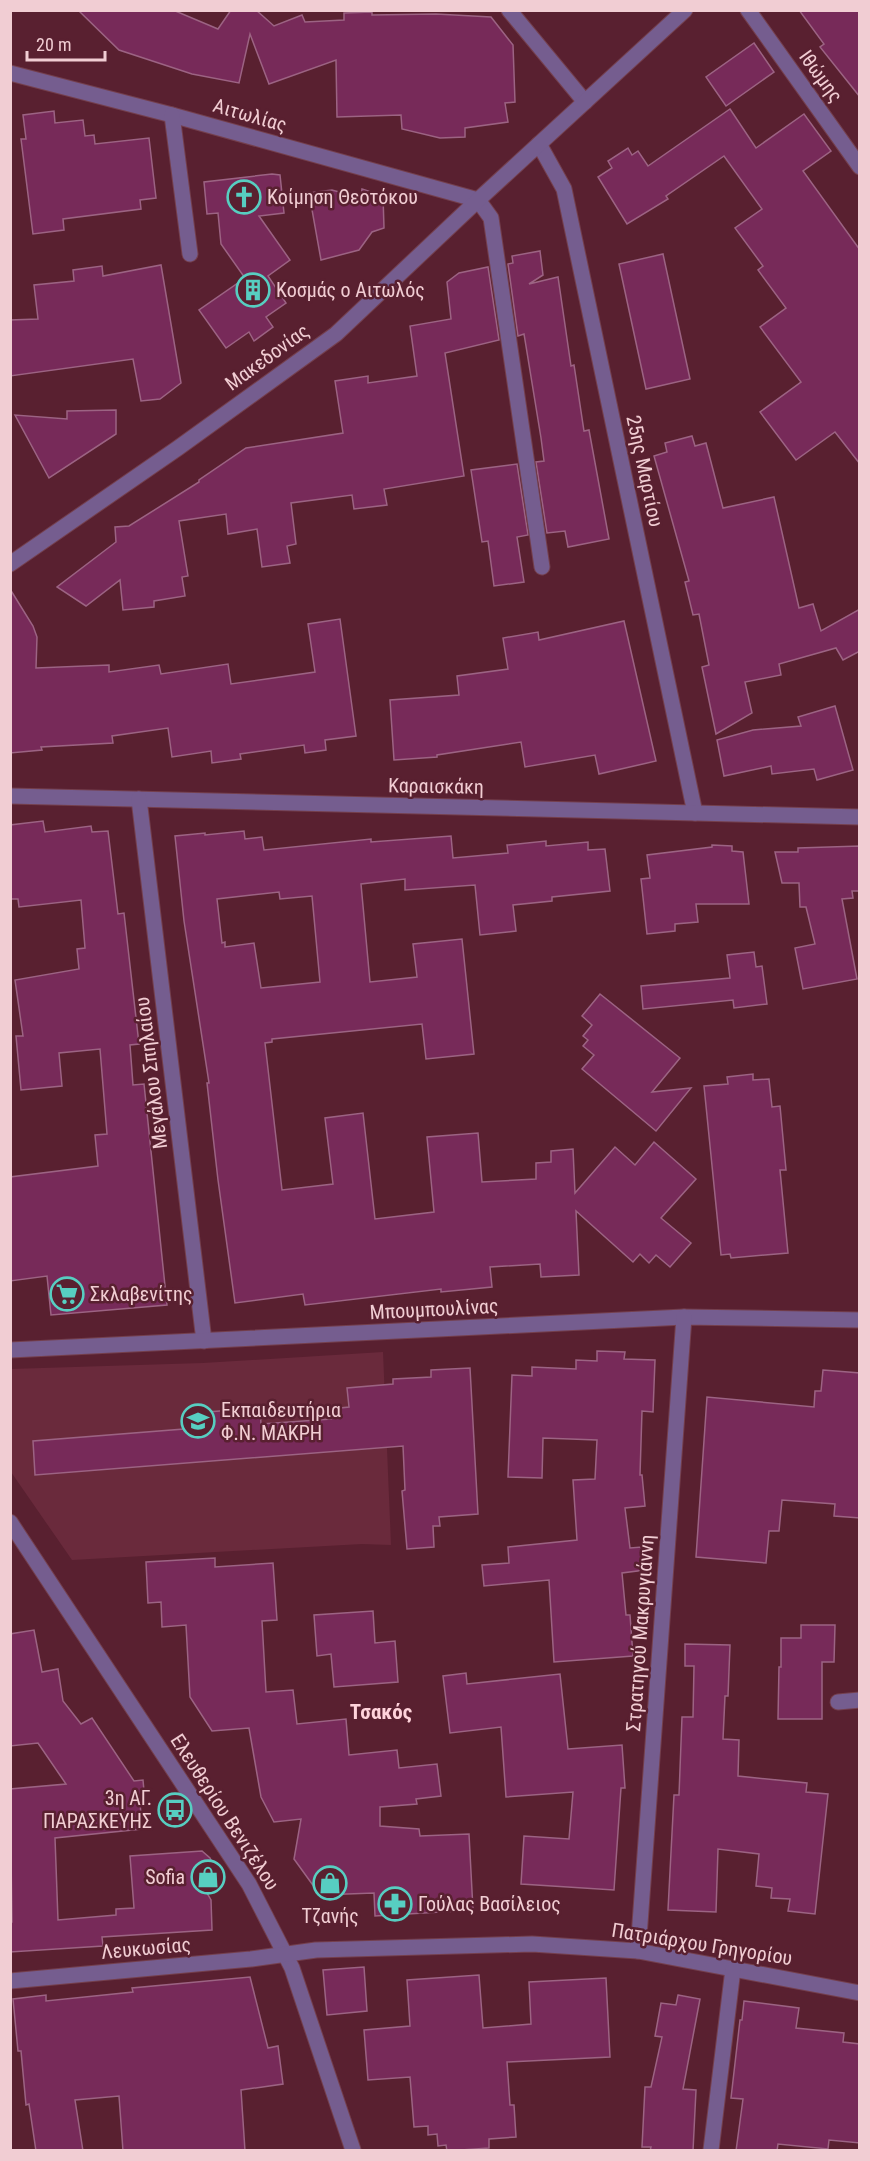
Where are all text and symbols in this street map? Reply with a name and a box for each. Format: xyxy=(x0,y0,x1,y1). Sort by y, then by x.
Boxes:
scale bar xyxy=(27,24,105,62)
text: 20 m xyxy=(36,34,71,55)
street label: Ιθώμης xyxy=(794,45,848,107)
street label: Αιτωλίας xyxy=(210,93,290,137)
church icon: Κοίμηση Θεοτόκου xyxy=(226,179,262,215)
place label: Κοίμηση Θεοτόκου xyxy=(267,185,418,209)
building icon: Κοσμάς ο Αιτωλός xyxy=(235,272,271,308)
place label: Κοσμάς ο Αιτωλός xyxy=(276,278,425,302)
street label: Μακεδονίας xyxy=(220,318,314,396)
street label: 25ης Μαρτίου xyxy=(621,413,669,529)
street label: Καραισκάκη xyxy=(388,773,484,799)
street label: Μεγάλου Σπηλαίου xyxy=(130,996,172,1150)
supermarket icon: Σκλαβενίτης xyxy=(49,1276,85,1312)
place label: Σκλαβενίτης xyxy=(90,1282,192,1306)
street label: Μπουμπουλίνας xyxy=(369,1294,499,1324)
place label: Εκπαιδευτήρια Φ.Ν. ΜΑΚΡΗ xyxy=(221,1398,341,1445)
school or university icon: Εκπαιδευτήρια Φ.Ν. ΜΑΚΡΗ xyxy=(180,1403,216,1439)
street label: Στρατηγού Μακρυγιάννη xyxy=(621,1534,659,1732)
district label: Τσακός xyxy=(350,1700,412,1724)
street label: Ελευθερίου Βενιζέλου xyxy=(166,1729,284,1895)
place label: 3η ΑΓ. ΠΑΡΑΣΚΕΥΗΣ xyxy=(43,1786,152,1833)
bus stop icon: 3η ΑΓ. ΠΑΡΑΣΚΕΥΗΣ xyxy=(157,1792,193,1828)
shop icon: Sofia xyxy=(190,1859,226,1895)
place label: Sofia xyxy=(145,1865,185,1889)
shop icon: Τζανής xyxy=(312,1865,348,1901)
pharmacy icon: Γούλας Βασίλειος xyxy=(377,1886,413,1922)
place label: Γούλας Βασίλειος xyxy=(418,1892,561,1916)
place label: Τζανής xyxy=(301,1904,359,1928)
street label: Πατριάρχου Γρηγορίου xyxy=(610,1918,794,1970)
street label: Λευκωσίας xyxy=(100,1932,192,1964)

